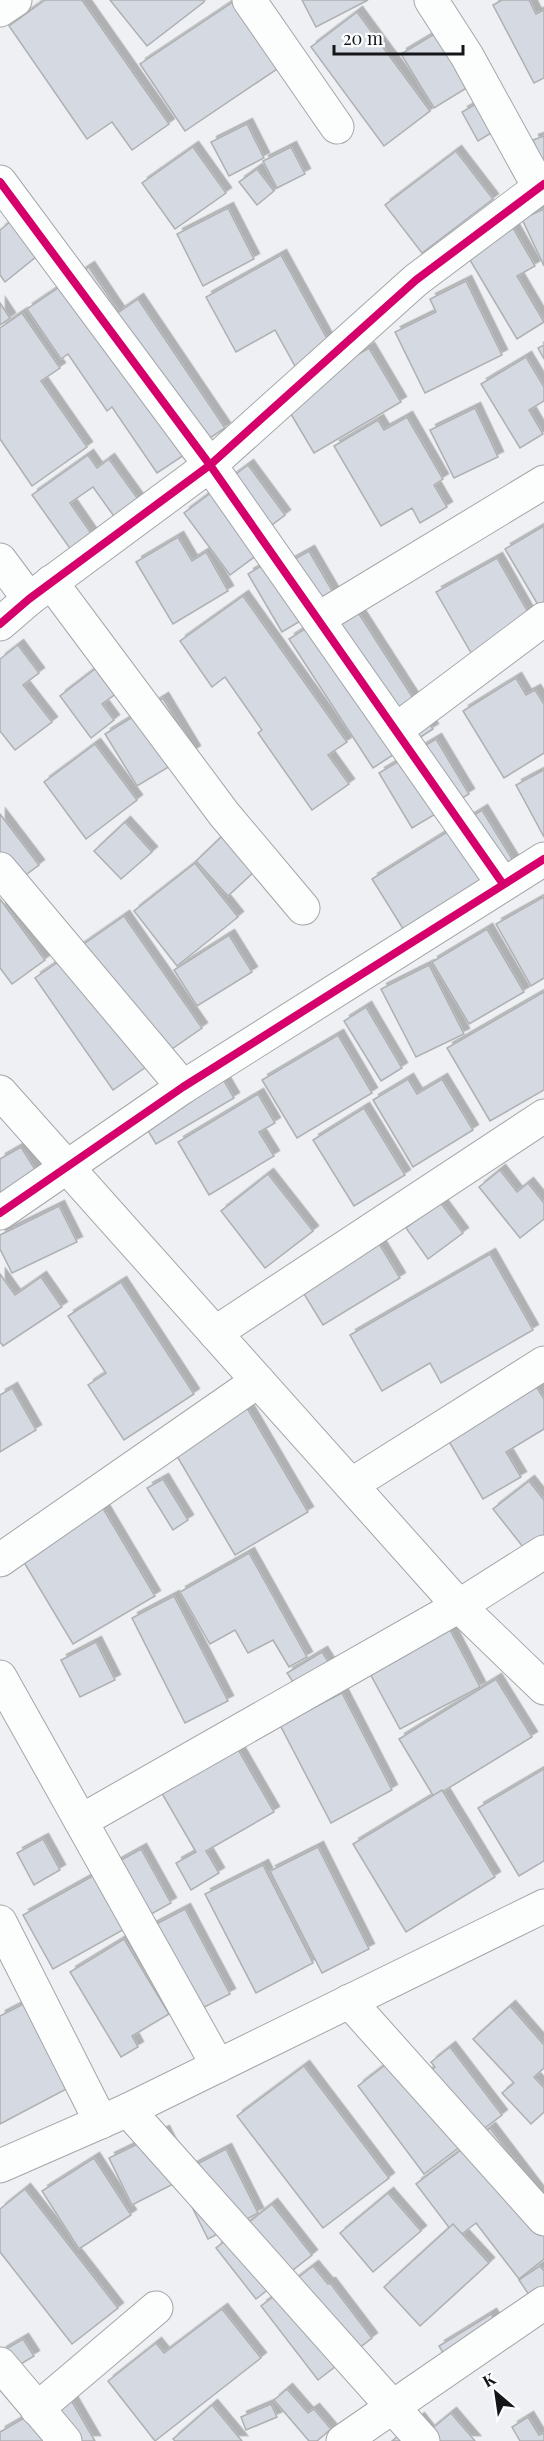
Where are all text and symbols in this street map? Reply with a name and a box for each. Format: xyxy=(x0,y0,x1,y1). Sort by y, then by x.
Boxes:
scale bar xyxy=(334,18,463,56)
text: 20 m xyxy=(343,26,383,50)
north arrow xyxy=(466,2363,526,2423)
text: K xyxy=(478,2367,499,2391)

